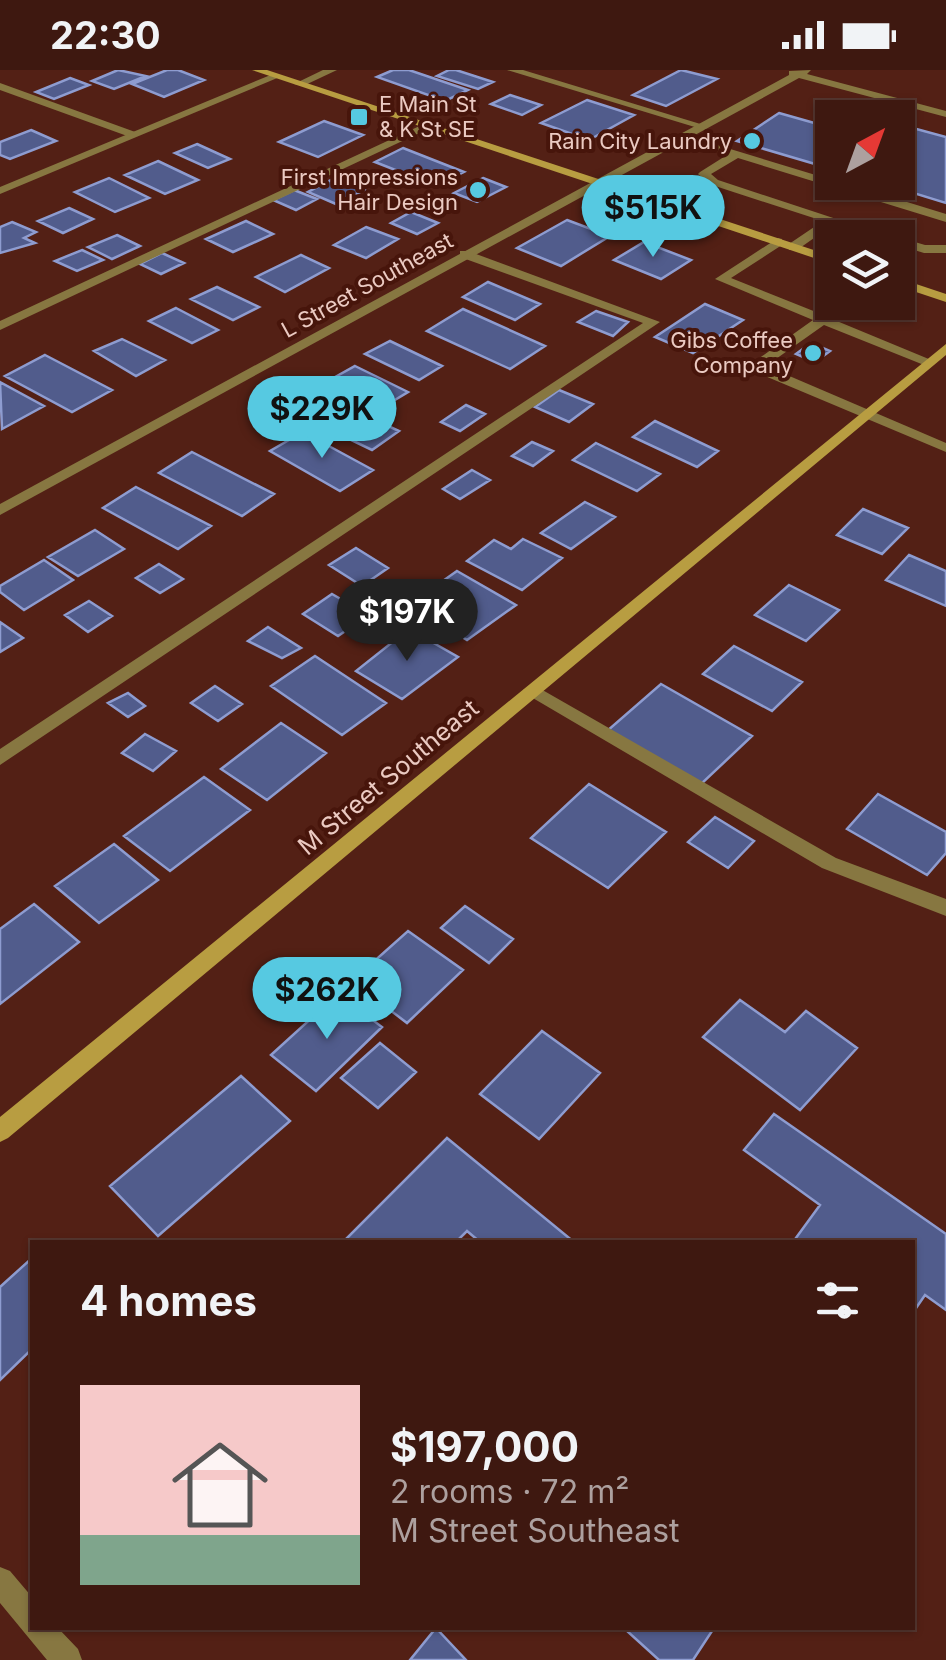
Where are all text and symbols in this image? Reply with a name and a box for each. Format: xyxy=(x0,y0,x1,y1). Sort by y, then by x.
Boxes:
text: 22:30 xyxy=(50,12,161,58)
place label: E Main St & K St SE xyxy=(379,91,476,142)
north arrow xyxy=(815,100,915,200)
map controls xyxy=(815,100,915,320)
marker: E Main St & K St SE xyxy=(348,106,370,128)
place label: Rain City Laundry xyxy=(548,128,732,154)
marker: Rain City Laundry xyxy=(741,130,763,152)
place label: First Impressions Hair Design xyxy=(281,164,458,215)
pin: $515K xyxy=(583,175,723,260)
marker: First Impressions Hair Design xyxy=(467,179,489,201)
text: $515K xyxy=(604,188,702,227)
button: layers xyxy=(815,220,915,320)
street label: L Street Southeast xyxy=(277,227,457,343)
place label: Gibs Coffee Company xyxy=(670,327,793,378)
marker: Gibs Coffee Company xyxy=(802,342,824,364)
pin: $229K xyxy=(252,376,392,461)
text: $229K xyxy=(269,389,375,428)
pin: $197K xyxy=(337,579,477,664)
text: $197K xyxy=(359,592,455,631)
street label: M Street Southeast xyxy=(292,693,484,861)
pin: $262K xyxy=(257,957,397,1042)
text: $262K xyxy=(274,970,380,1009)
icon: filters xyxy=(810,1273,865,1328)
text: 4 homes xyxy=(80,1275,257,1326)
text: $197,000 xyxy=(390,1421,579,1472)
icon: home xyxy=(160,1425,280,1545)
text: 2 rooms · 72 m² xyxy=(390,1472,629,1511)
text: M Street Southeast xyxy=(390,1511,680,1550)

